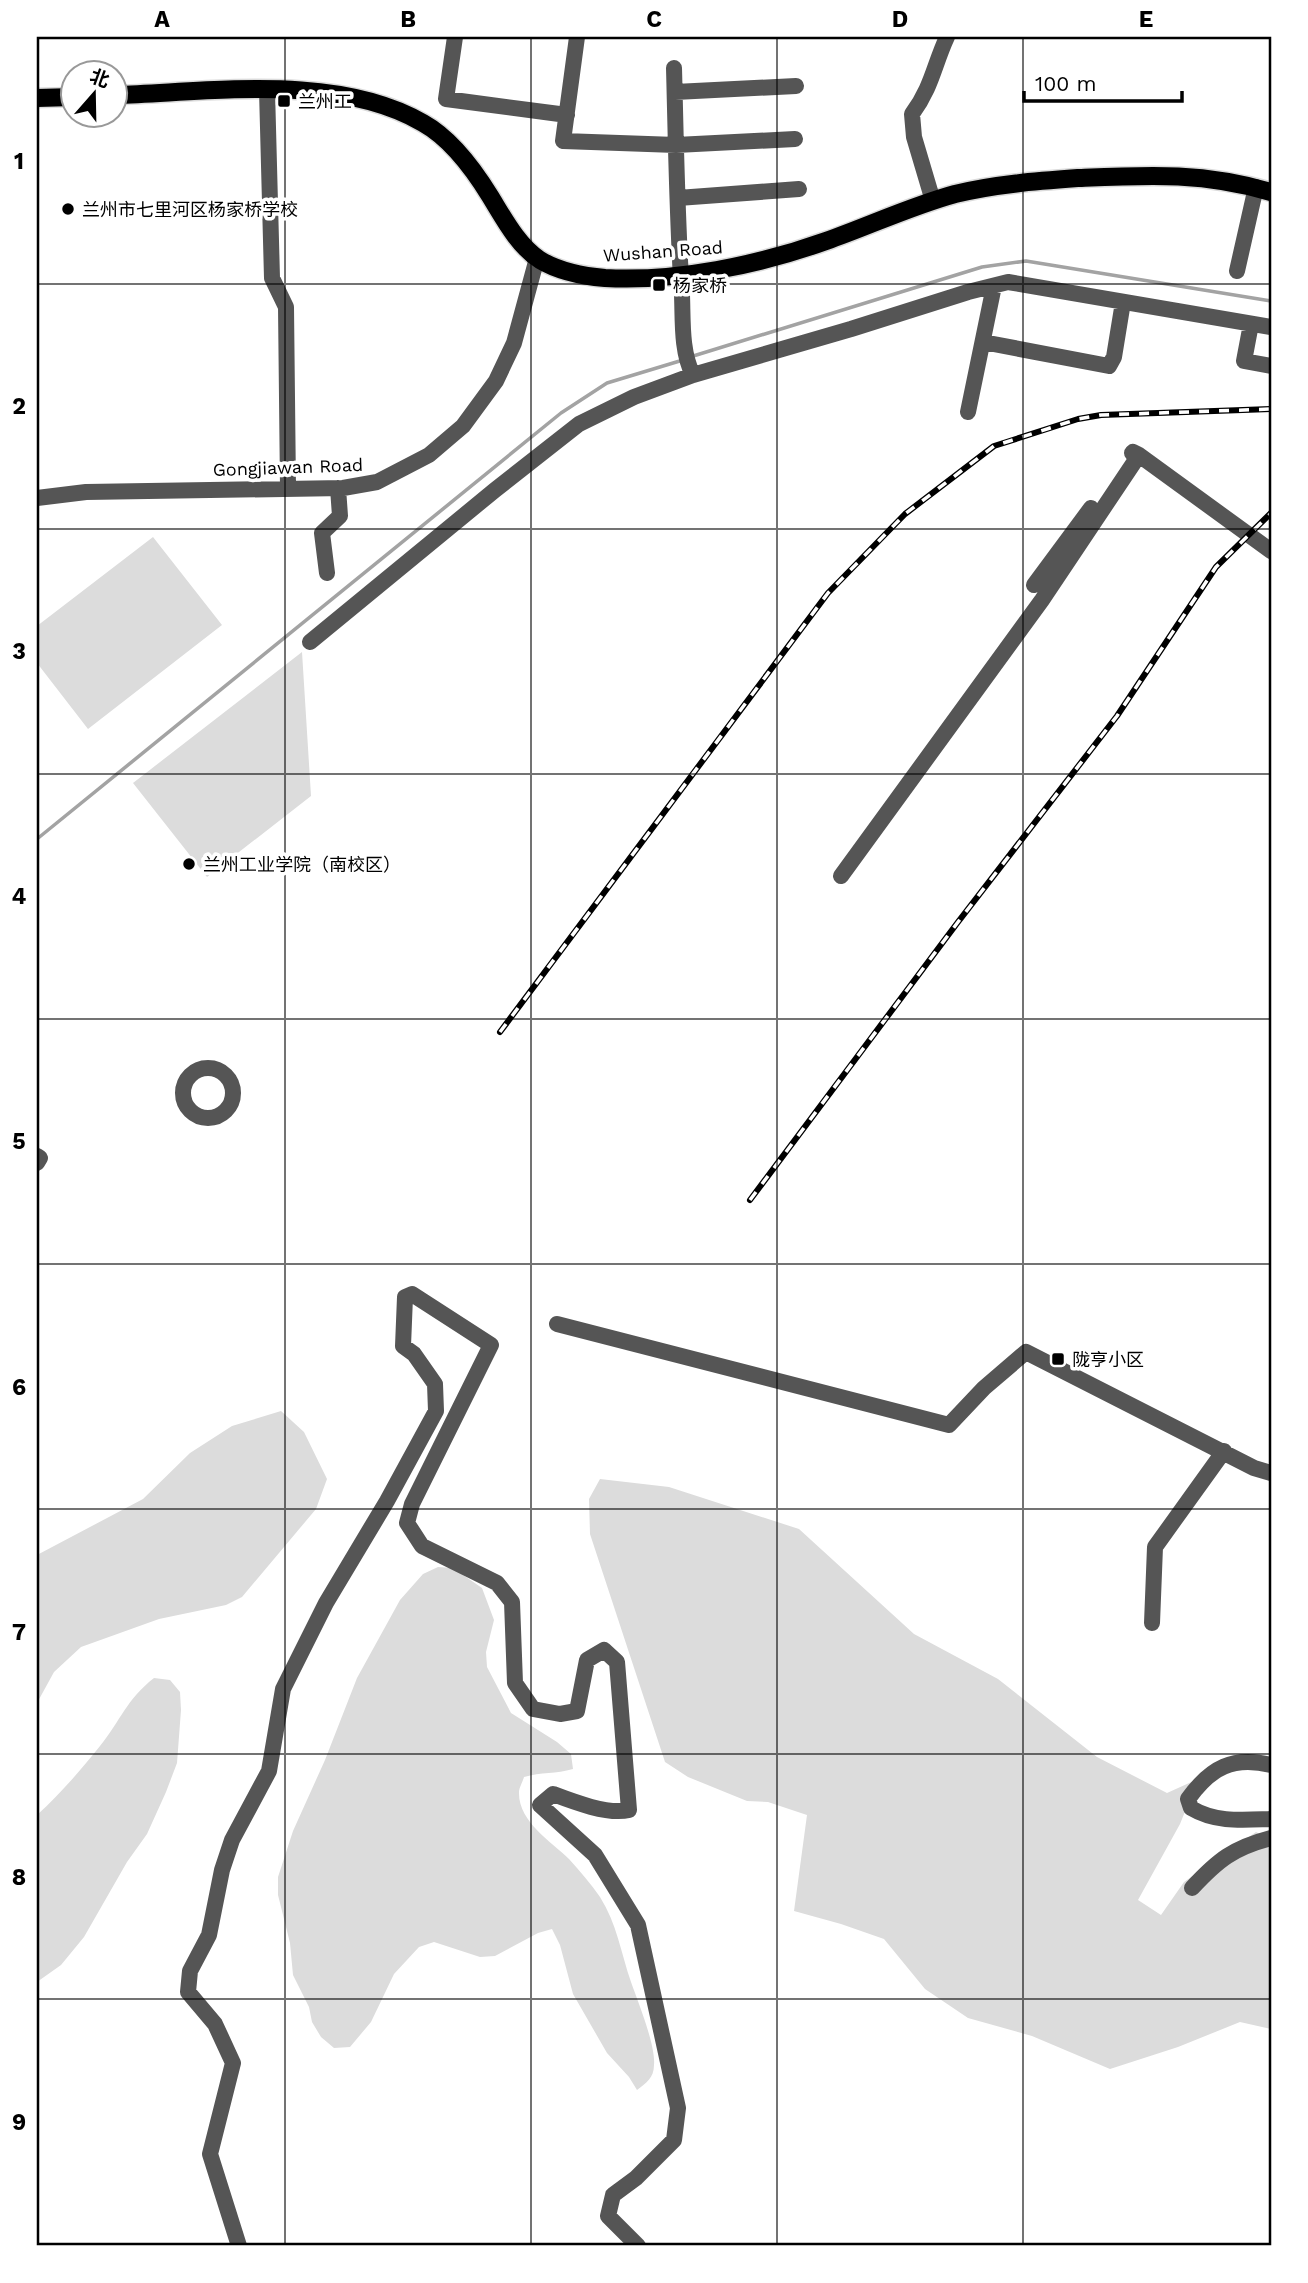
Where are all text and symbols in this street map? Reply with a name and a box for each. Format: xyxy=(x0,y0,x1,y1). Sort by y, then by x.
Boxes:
text: A xyxy=(154,6,170,33)
text: B xyxy=(400,6,416,33)
text: C xyxy=(646,6,662,33)
text: D xyxy=(892,6,908,33)
text: E xyxy=(1139,6,1153,33)
north arrow xyxy=(60,60,130,130)
scale bar xyxy=(1024,60,1182,104)
text: 北 xyxy=(87,64,113,93)
text: 100 m xyxy=(1035,71,1097,96)
place label: 兰州工 xyxy=(298,91,352,112)
marker: 兰州工 xyxy=(276,93,292,109)
text: 1 xyxy=(14,148,24,175)
place label: 兰州市七里河区杨家桥学校 xyxy=(82,199,298,220)
marker: 兰州市七里河区杨家桥学校 xyxy=(60,201,76,217)
street label: Wushan Road xyxy=(602,236,724,266)
place label: 杨家桥 xyxy=(673,275,727,296)
marker: 杨家桥 xyxy=(651,277,667,293)
text: 2 xyxy=(12,393,26,420)
street label: Gongjiawan Road xyxy=(212,454,364,480)
text: 3 xyxy=(12,638,26,665)
place label: 兰州工业学院（南校区） xyxy=(203,854,401,875)
marker: 兰州工业学院（南校区） xyxy=(181,856,197,872)
text: 4 xyxy=(12,883,27,910)
text: 5 xyxy=(12,1128,26,1155)
place label: 陇亨小区 xyxy=(1072,1349,1144,1370)
marker: 陇亨小区 xyxy=(1050,1351,1066,1367)
text: 6 xyxy=(12,1374,26,1401)
text: 7 xyxy=(12,1619,26,1646)
text: 8 xyxy=(12,1864,26,1891)
text: 9 xyxy=(12,2109,26,2136)

